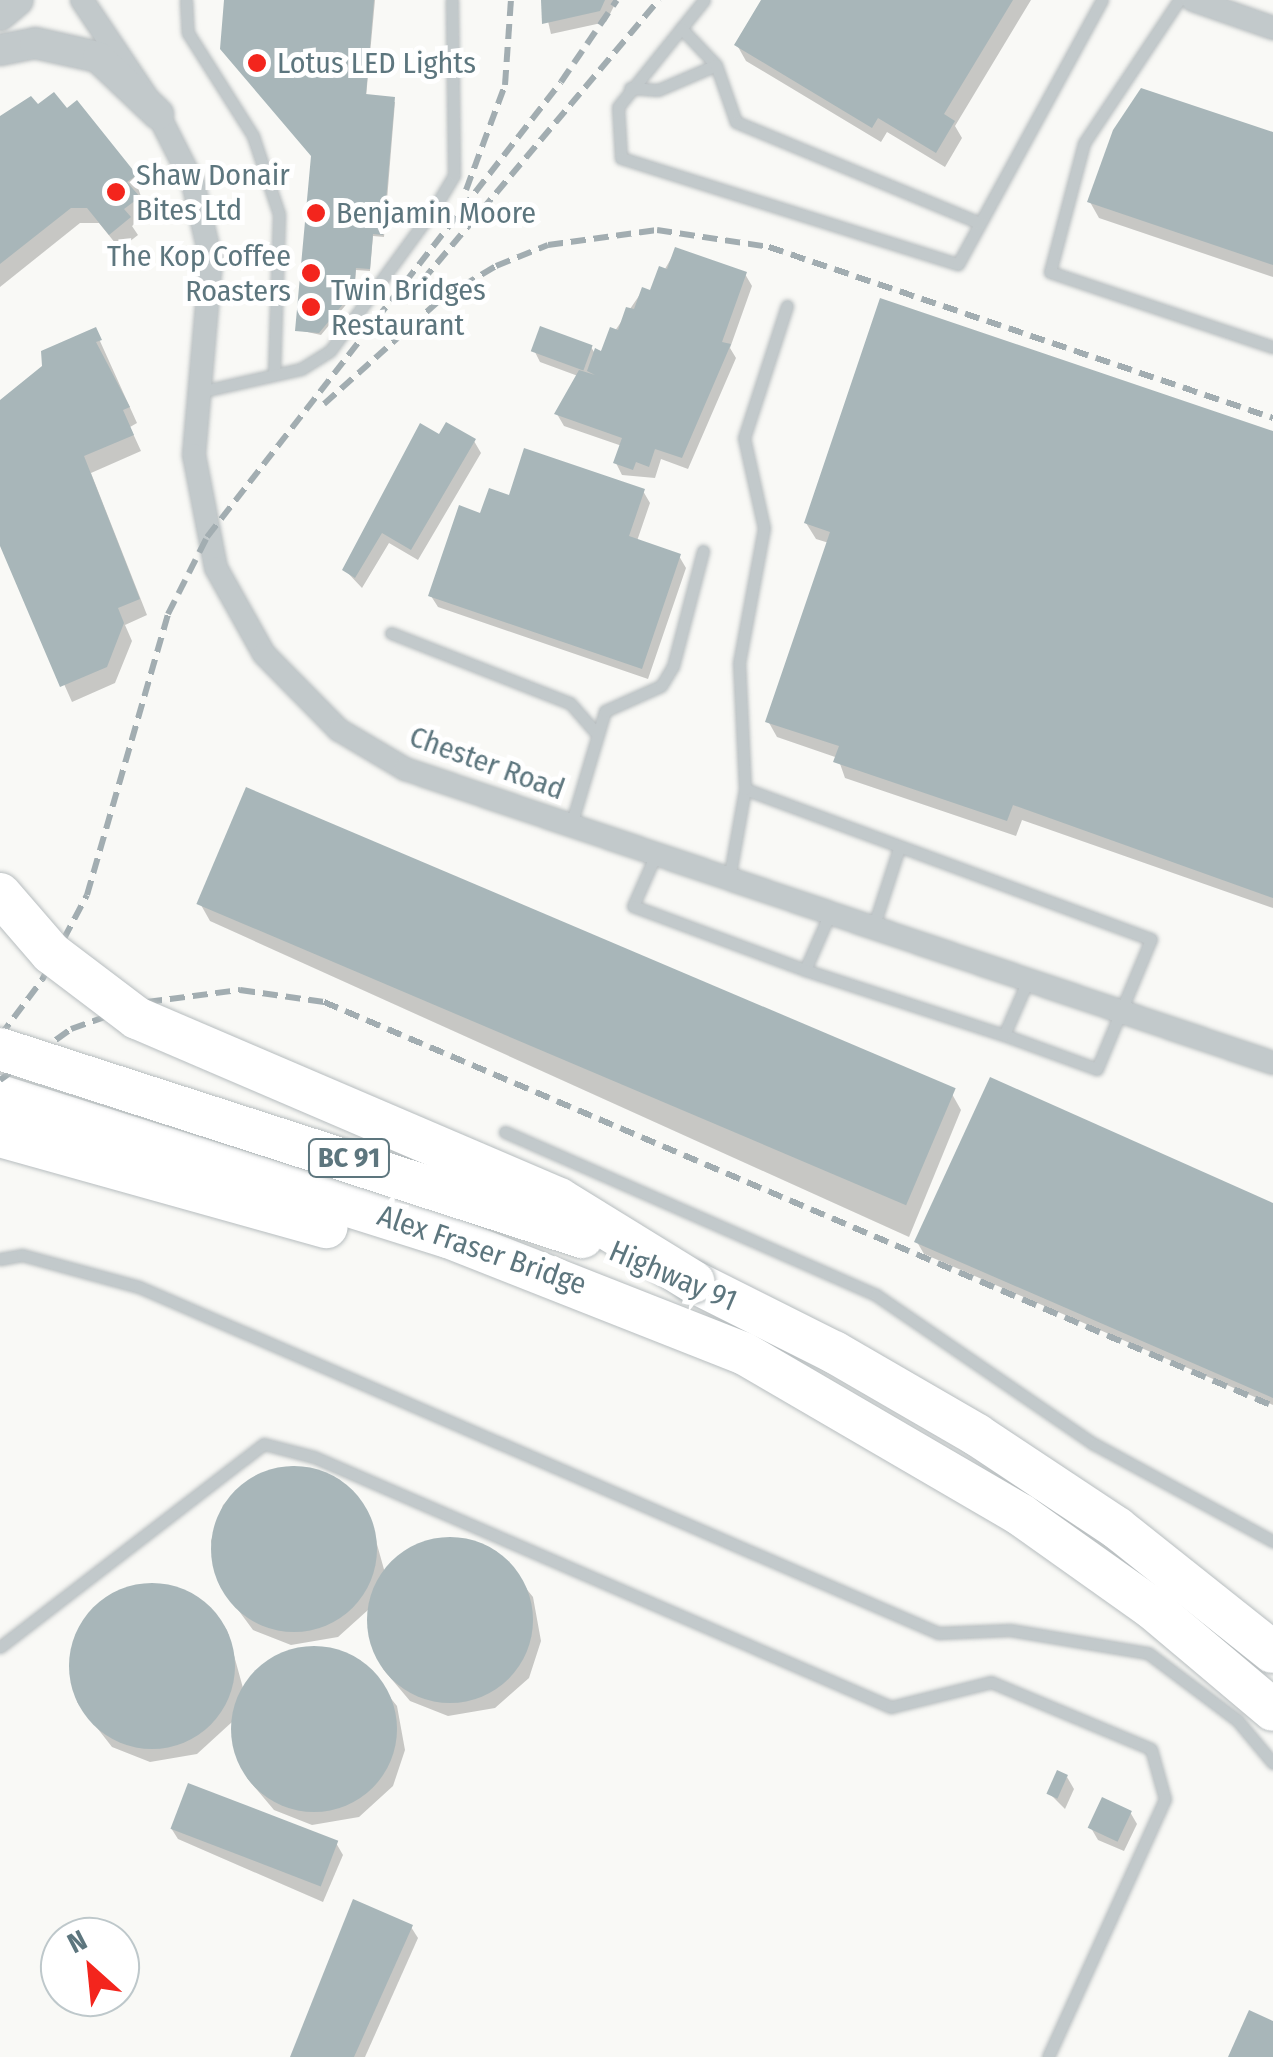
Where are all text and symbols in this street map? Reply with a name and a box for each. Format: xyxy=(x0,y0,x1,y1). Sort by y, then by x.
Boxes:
place label: Lotus LED Lights xyxy=(277,45,476,81)
marker: Lotus LED Lights xyxy=(246,52,268,74)
place label: Shaw Donair Bites Ltd xyxy=(136,157,290,228)
marker: Shaw Donair Bites Ltd xyxy=(105,181,127,203)
place label: Benjamin Moore xyxy=(336,195,536,231)
marker: Benjamin Moore xyxy=(305,202,327,224)
place label: The Kop Coffee Roasters xyxy=(107,238,291,308)
marker: The Kop Coffee Roasters xyxy=(300,262,322,284)
place label: Twin Bridges Restaurant xyxy=(331,272,486,342)
marker: Twin Bridges Restaurant xyxy=(300,296,322,318)
street label: Chester Road xyxy=(405,718,569,808)
road number: BC 91 xyxy=(306,1135,392,1181)
street label: Alex Fraser Bridge xyxy=(373,1197,591,1303)
street label: Highway 91 xyxy=(604,1233,742,1319)
north arrow xyxy=(40,1917,140,2017)
text: N xyxy=(62,1923,92,1960)

